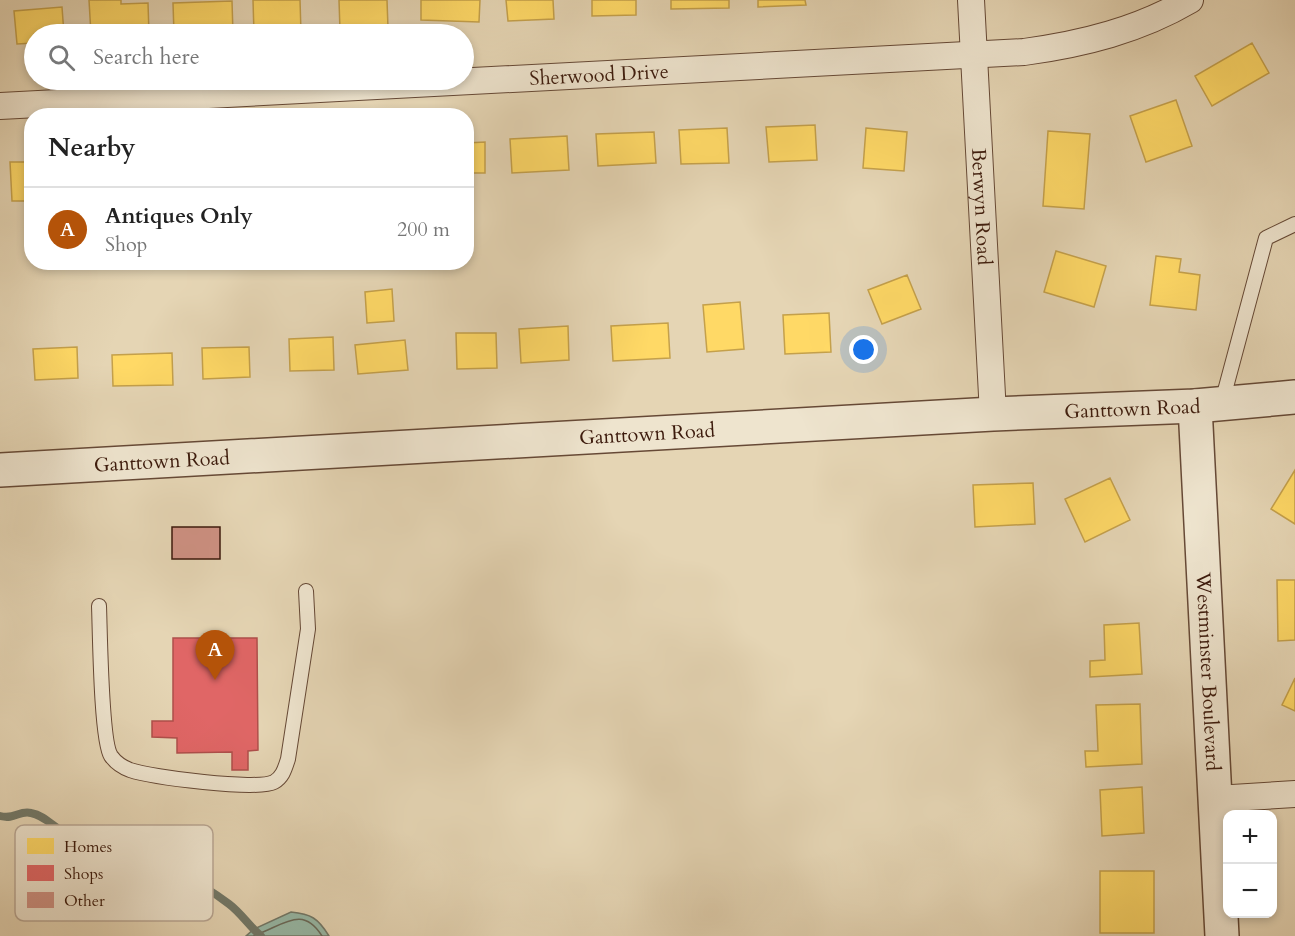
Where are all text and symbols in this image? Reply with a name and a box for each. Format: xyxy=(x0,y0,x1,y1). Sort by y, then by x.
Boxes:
search box xyxy=(24,24,474,90)
icon: search xyxy=(45,41,78,74)
text: Search here xyxy=(93,42,200,72)
street label: Sherwood Drive xyxy=(529,58,670,92)
text: Nearby xyxy=(48,130,136,165)
street label: Berwyn Road xyxy=(965,147,998,266)
text: Antiques Only xyxy=(105,201,253,231)
text: A xyxy=(60,216,75,243)
text: 200 m xyxy=(397,216,450,243)
text: Shop xyxy=(105,231,147,258)
your location xyxy=(849,335,878,364)
street label: Ganttown Road xyxy=(1064,393,1201,425)
street label: Ganttown Road xyxy=(578,417,716,451)
street label: Ganttown Road xyxy=(93,444,231,479)
street label: Westminster Boulevard xyxy=(1189,570,1227,772)
pin: A xyxy=(196,630,234,680)
map controls xyxy=(1223,810,1277,918)
button: + xyxy=(1223,810,1277,864)
legend xyxy=(15,825,213,921)
text: Homes xyxy=(64,836,112,858)
text: Shops xyxy=(64,863,103,885)
button: − xyxy=(1223,864,1277,918)
text: Other xyxy=(64,890,105,912)

